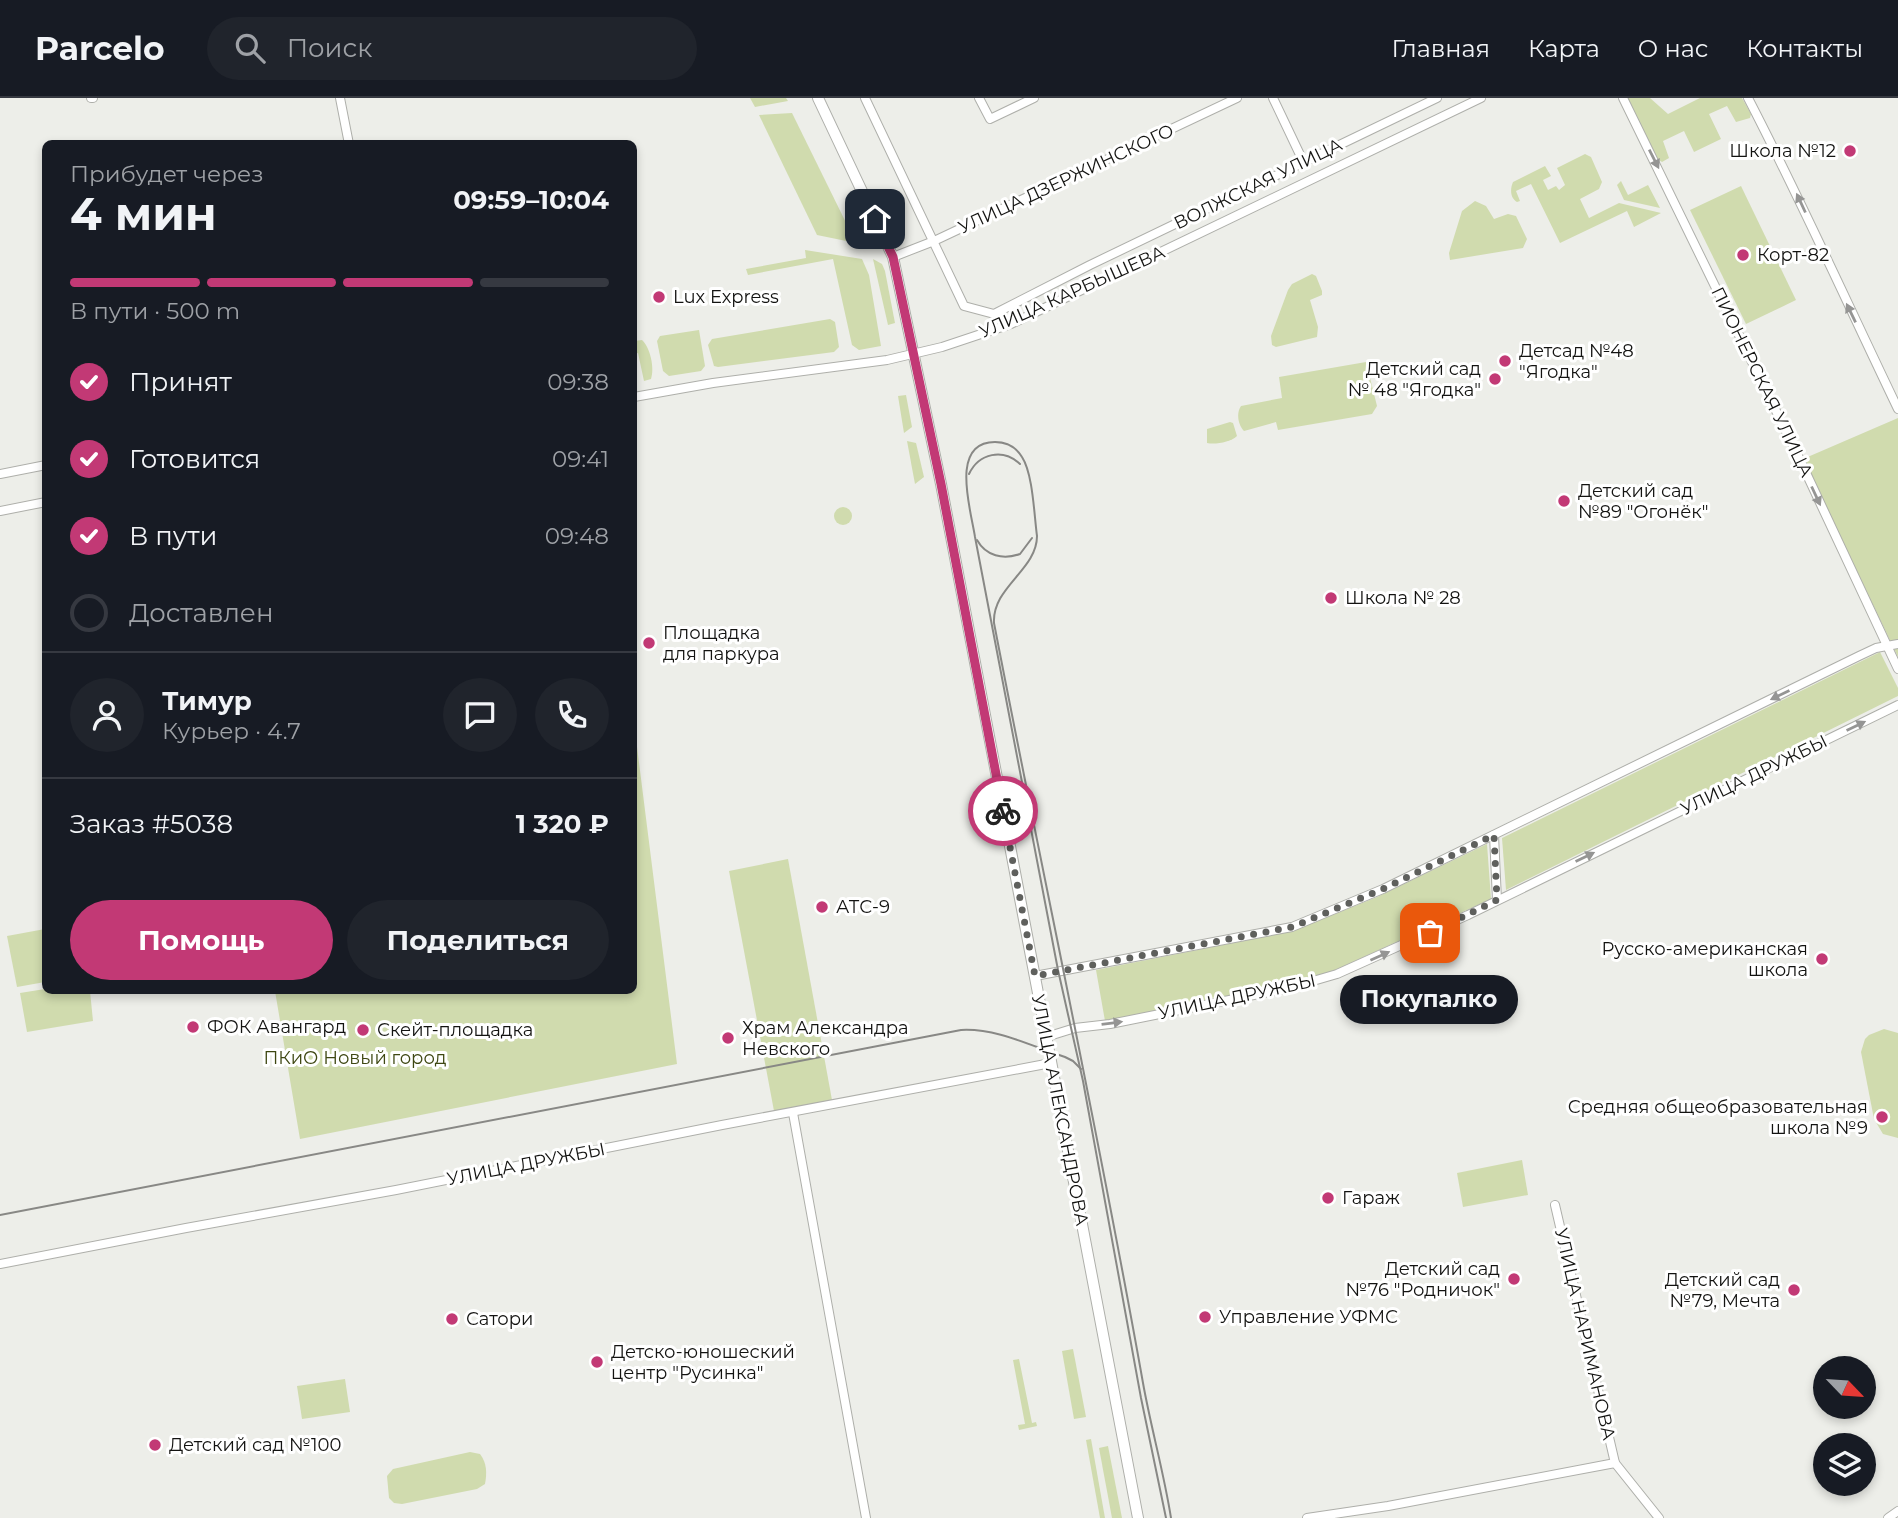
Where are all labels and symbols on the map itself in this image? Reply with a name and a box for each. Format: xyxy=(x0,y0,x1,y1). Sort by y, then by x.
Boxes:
street label: УЛИЦА ДЗЕРЖИНСКОГО xyxy=(955,119,1177,239)
street label: ВОЛЖСКАЯ УЛИЦА xyxy=(1170,133,1346,234)
place label: Школа №12 xyxy=(1729,140,1836,162)
marker: Школа №12 xyxy=(1842,143,1858,159)
one-way arrow xyxy=(1648,149,1659,169)
pin xyxy=(845,189,905,249)
one-way arrow xyxy=(1795,193,1806,213)
street label: УЛИЦА КАРБЫШЕВА xyxy=(976,241,1169,343)
place label: Корт-82 xyxy=(1757,244,1829,266)
marker: Корт-82 xyxy=(1735,247,1751,263)
street label: ПИОНЕРСКАЯ УЛИЦА xyxy=(1706,283,1818,481)
place label: Lux Express xyxy=(673,286,779,308)
marker: Lux Express xyxy=(651,289,667,305)
one-way arrow xyxy=(1846,303,1857,323)
place label: Детсад №48 "Ягодка" xyxy=(1519,340,1634,383)
marker: Детсад №48 "Ягодка" xyxy=(1497,353,1513,369)
place label: Детский сад № 48 "Ягодка" xyxy=(1348,358,1481,401)
marker: Детский сад № 48 "Ягодка" xyxy=(1487,371,1503,387)
place label: Детский сад №89 "Огонёк" xyxy=(1578,480,1709,523)
one-way arrow xyxy=(1811,486,1822,506)
marker: Детский сад №89 "Огонёк" xyxy=(1556,493,1572,509)
place label: Школа № 28 xyxy=(1345,587,1461,609)
marker: Школа № 28 xyxy=(1323,590,1339,606)
place label: Площадка для паркура xyxy=(663,622,780,665)
marker: Площадка для паркура xyxy=(641,635,657,651)
one-way arrow xyxy=(1770,689,1790,700)
one-way arrow xyxy=(1846,721,1866,732)
street label: УЛИЦА ДРУЖБЫ xyxy=(1677,730,1831,820)
courier xyxy=(968,776,1038,846)
one-way arrow xyxy=(1575,852,1595,863)
place label: АТС-9 xyxy=(836,896,890,918)
marker: АТС-9 xyxy=(814,899,830,915)
pin xyxy=(1400,903,1460,963)
place label: Русско-американская школа xyxy=(1602,938,1808,981)
one-way arrow xyxy=(1369,950,1390,961)
marker: Русско-американская школа xyxy=(1814,951,1830,967)
street label: УЛИЦА ДРУЖБЫ xyxy=(1156,970,1318,1024)
callout: Покупалко xyxy=(1341,975,1519,1024)
street label: УЛИЦА АЛЕКСАНДРОВА xyxy=(1027,993,1093,1228)
place label: ФОК Авангард xyxy=(207,1016,346,1038)
place label: Храм Александра Невского xyxy=(742,1017,909,1060)
one-way arrow xyxy=(1102,1017,1124,1028)
marker: ФОК Авангард xyxy=(185,1019,201,1035)
place label: Скейт-площадка xyxy=(377,1019,533,1041)
marker: Скейт-площадка xyxy=(355,1022,371,1038)
marker: Храм Александра Невского xyxy=(720,1030,736,1046)
park label: ПКиО Новый город xyxy=(263,1047,447,1069)
place label: Средняя общеобразовательная школа №9 xyxy=(1568,1096,1868,1139)
marker: Средняя общеобразовательная школа №9 xyxy=(1874,1109,1890,1125)
street label: УЛИЦА ДРУЖБЫ xyxy=(445,1138,607,1190)
place label: Гараж xyxy=(1342,1187,1400,1209)
marker: Гараж xyxy=(1320,1190,1336,1206)
street label: УЛИЦА НАРИМАНОВА xyxy=(1550,1226,1620,1443)
place label: Детский сад №76 "Родничок" xyxy=(1345,1258,1500,1301)
place label: Детский сад №79, Мечта xyxy=(1665,1269,1780,1312)
marker: Детский сад №76 "Родничок" xyxy=(1506,1271,1522,1287)
marker: Детский сад №79, Мечта xyxy=(1786,1282,1802,1298)
place label: Управление УФМС xyxy=(1219,1306,1398,1328)
place label: Сатори xyxy=(466,1308,534,1330)
marker: Управление УФМС xyxy=(1197,1309,1213,1325)
marker: Сатори xyxy=(444,1311,460,1327)
place label: Детско-юношеский центр "Русинка" xyxy=(611,1341,795,1384)
marker: Детско-юношеский центр "Русинка" xyxy=(589,1354,605,1370)
north arrow xyxy=(1813,1356,1876,1419)
place label: Детский сад №100 xyxy=(169,1434,341,1456)
marker: Детский сад №100 xyxy=(147,1437,163,1453)

